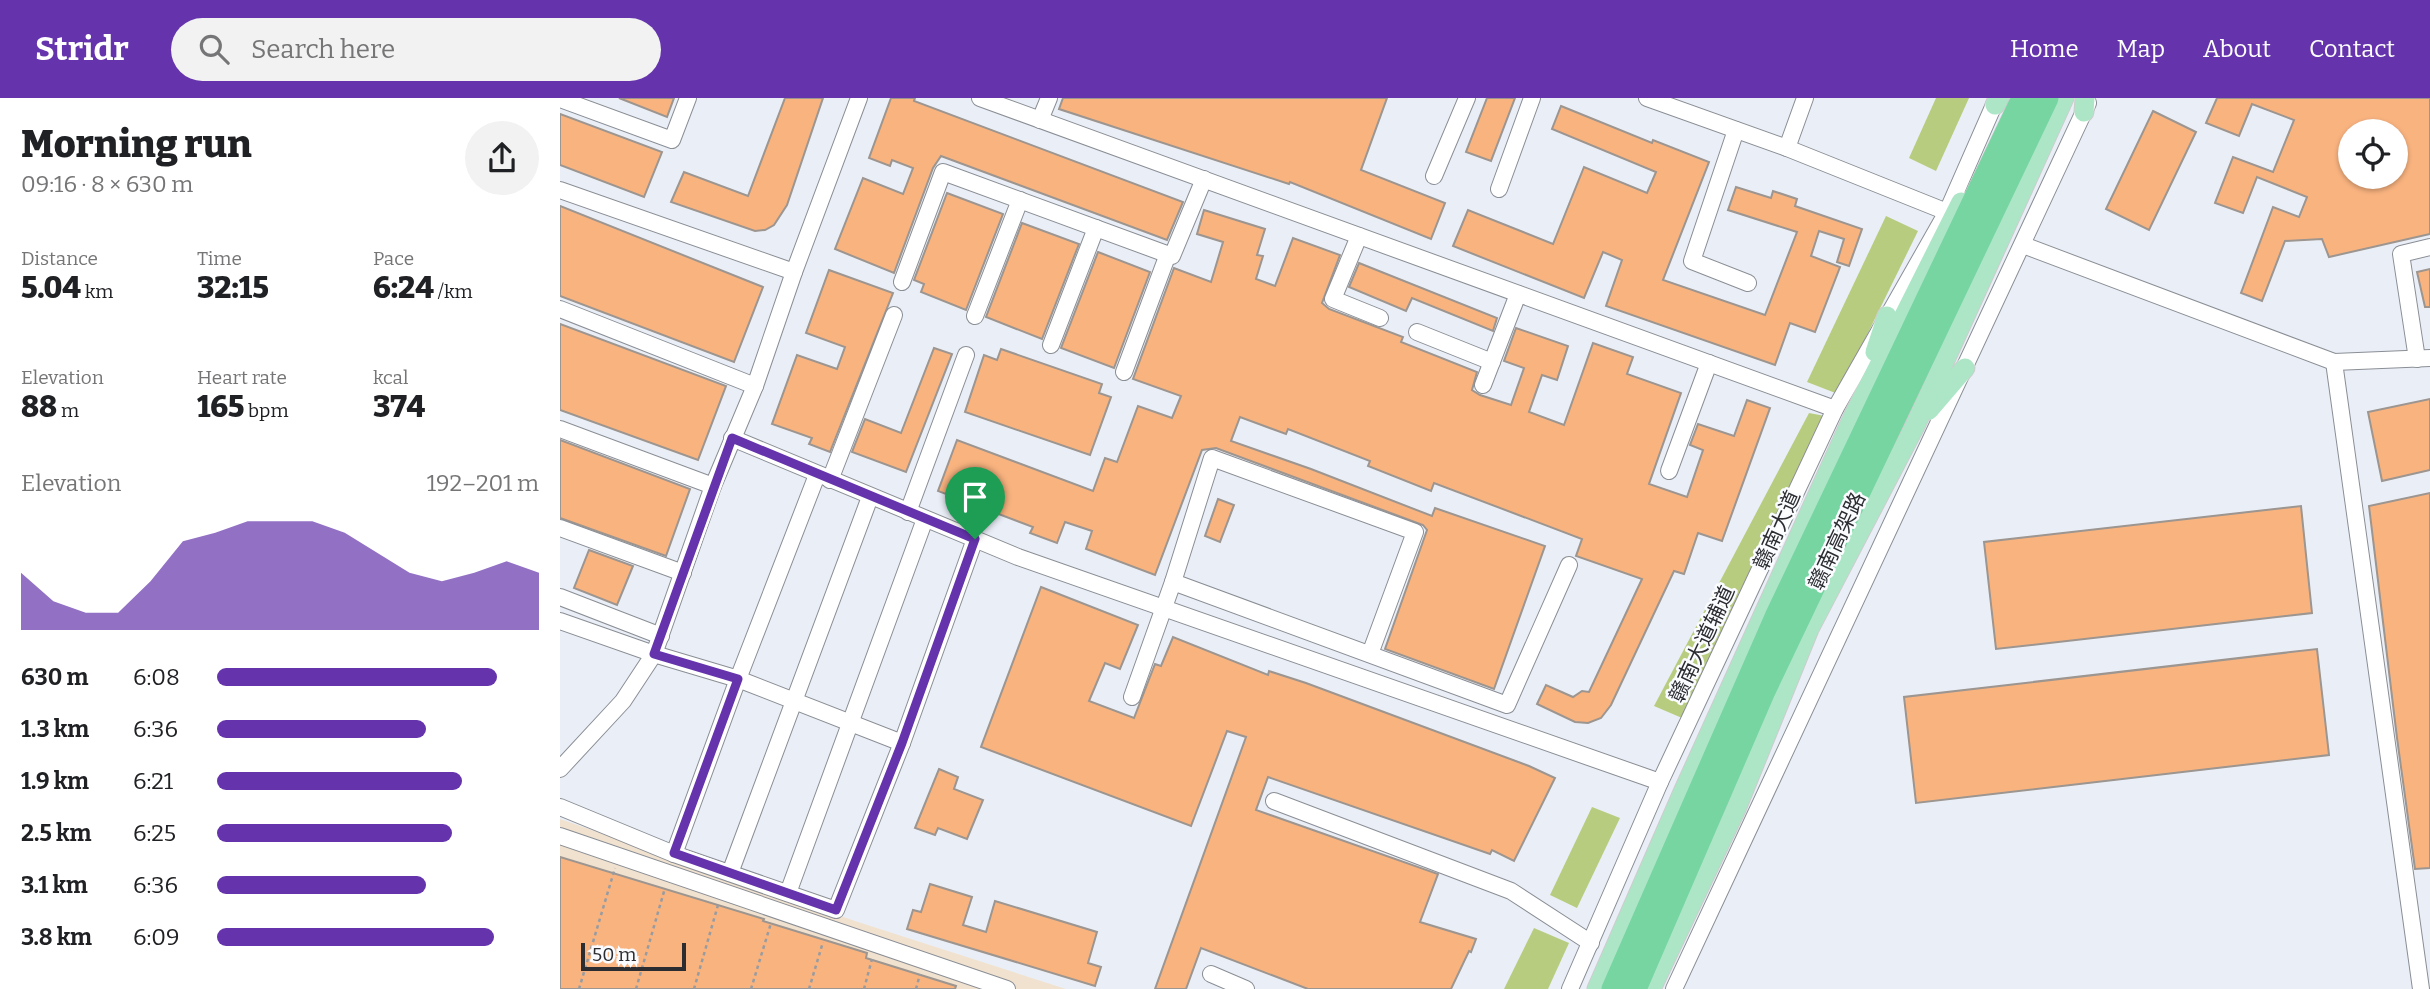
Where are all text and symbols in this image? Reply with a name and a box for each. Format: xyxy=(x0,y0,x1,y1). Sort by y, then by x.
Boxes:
search box xyxy=(171,18,661,81)
text: Stridr xyxy=(35,29,129,69)
icon: search xyxy=(195,30,233,68)
text: Search here xyxy=(251,34,395,65)
text: Home xyxy=(2010,35,2079,63)
text: Map xyxy=(2117,35,2165,63)
text: About xyxy=(2203,35,2271,63)
text: Contact xyxy=(2309,35,2395,63)
map controls xyxy=(2338,119,2408,189)
button: locate xyxy=(2338,119,2408,189)
text: Morning run xyxy=(21,121,252,167)
button: share xyxy=(465,121,539,195)
text: 09:16 · 8 × 630 m xyxy=(21,170,193,198)
text: Distance xyxy=(21,247,98,270)
text: Time xyxy=(197,247,242,270)
text: Pace xyxy=(373,247,414,270)
text: 5.04 xyxy=(21,270,81,306)
text: 32:15 xyxy=(197,270,269,306)
text: 6:24 xyxy=(373,270,434,306)
text: km xyxy=(81,280,113,303)
text: /km xyxy=(434,280,473,303)
text: Elevation xyxy=(21,366,104,389)
text: Heart rate xyxy=(197,366,287,389)
text: kcal xyxy=(373,366,408,389)
text: 88 xyxy=(21,389,57,425)
text: 165 xyxy=(197,389,244,425)
text: 374 xyxy=(373,389,425,425)
text: m xyxy=(57,399,79,422)
text: bpm xyxy=(244,399,289,422)
pin xyxy=(945,467,1005,539)
text: Elevation xyxy=(21,469,121,497)
text: 192–201 m xyxy=(427,469,539,497)
icon: arrive xyxy=(956,478,994,516)
street label: 赣南大道 xyxy=(1748,486,1806,574)
street label: 赣南高架路 xyxy=(1803,488,1871,594)
street label: 赣南大道辅道 xyxy=(1664,581,1740,707)
text: 630 m xyxy=(21,663,88,691)
text: 6:08 xyxy=(133,663,180,691)
text: 1.3 km xyxy=(21,715,89,743)
text: 6:36 xyxy=(133,715,178,743)
text: 1.9 km xyxy=(21,767,89,795)
text: 6:21 xyxy=(133,767,173,795)
text: 2.5 km xyxy=(21,819,91,847)
text: 6:25 xyxy=(133,819,176,847)
text: 3.1 km xyxy=(21,871,88,899)
text: 6:36 xyxy=(133,871,178,899)
text: 3.8 km xyxy=(21,923,92,951)
text: 6:09 xyxy=(133,923,180,951)
scale bar xyxy=(581,940,686,972)
text: 50 m xyxy=(592,943,636,966)

